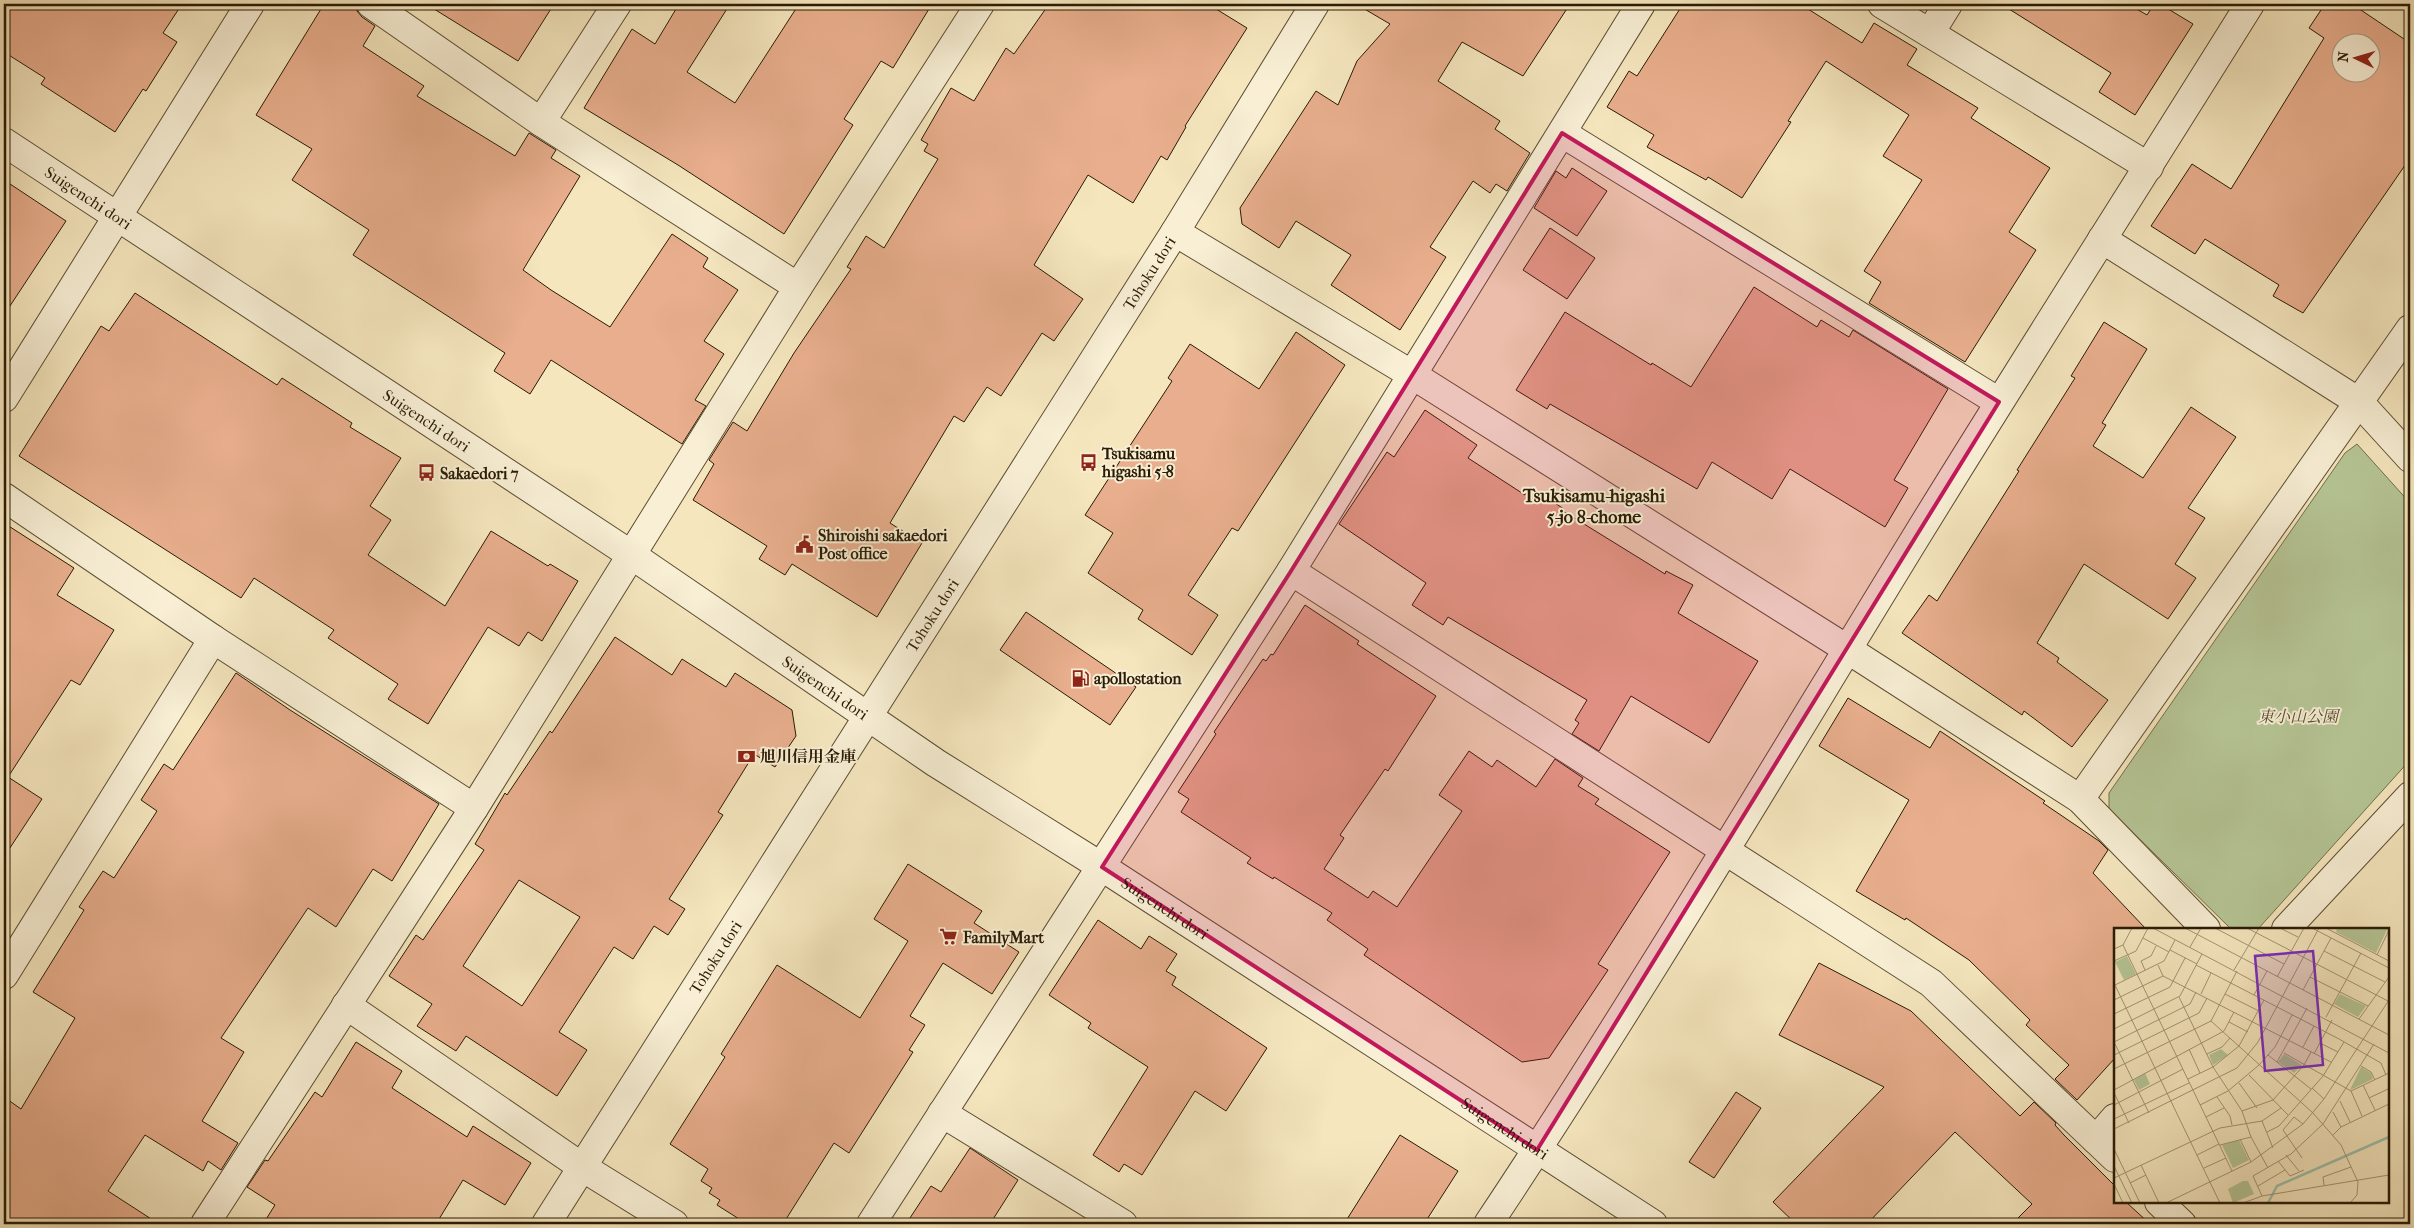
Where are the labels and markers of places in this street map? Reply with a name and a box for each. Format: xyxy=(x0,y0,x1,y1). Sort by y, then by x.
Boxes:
place label: Tsukisamu higashi 5-8 xyxy=(1101,444,1176,482)
bus stop icon: Tsukisamu higashi 5-8 xyxy=(1078,452,1098,472)
bus stop icon: Sakaedori 7 xyxy=(416,463,436,483)
place label: Sakaedori 7 xyxy=(440,464,519,483)
place label: Shiroishi sakaedori Post office xyxy=(818,526,948,563)
public building icon: Shiroishi sakaedori Post office xyxy=(794,534,814,554)
fuel station icon: apollostation xyxy=(1070,668,1090,688)
place label: apollostation xyxy=(1094,669,1182,689)
bank icon: 旭川信用金庫 xyxy=(736,746,756,766)
place label: 旭川信用金庫 xyxy=(760,747,856,766)
supermarket icon: FamilyMart xyxy=(939,927,959,947)
place label: FamilyMart xyxy=(962,928,1044,948)

